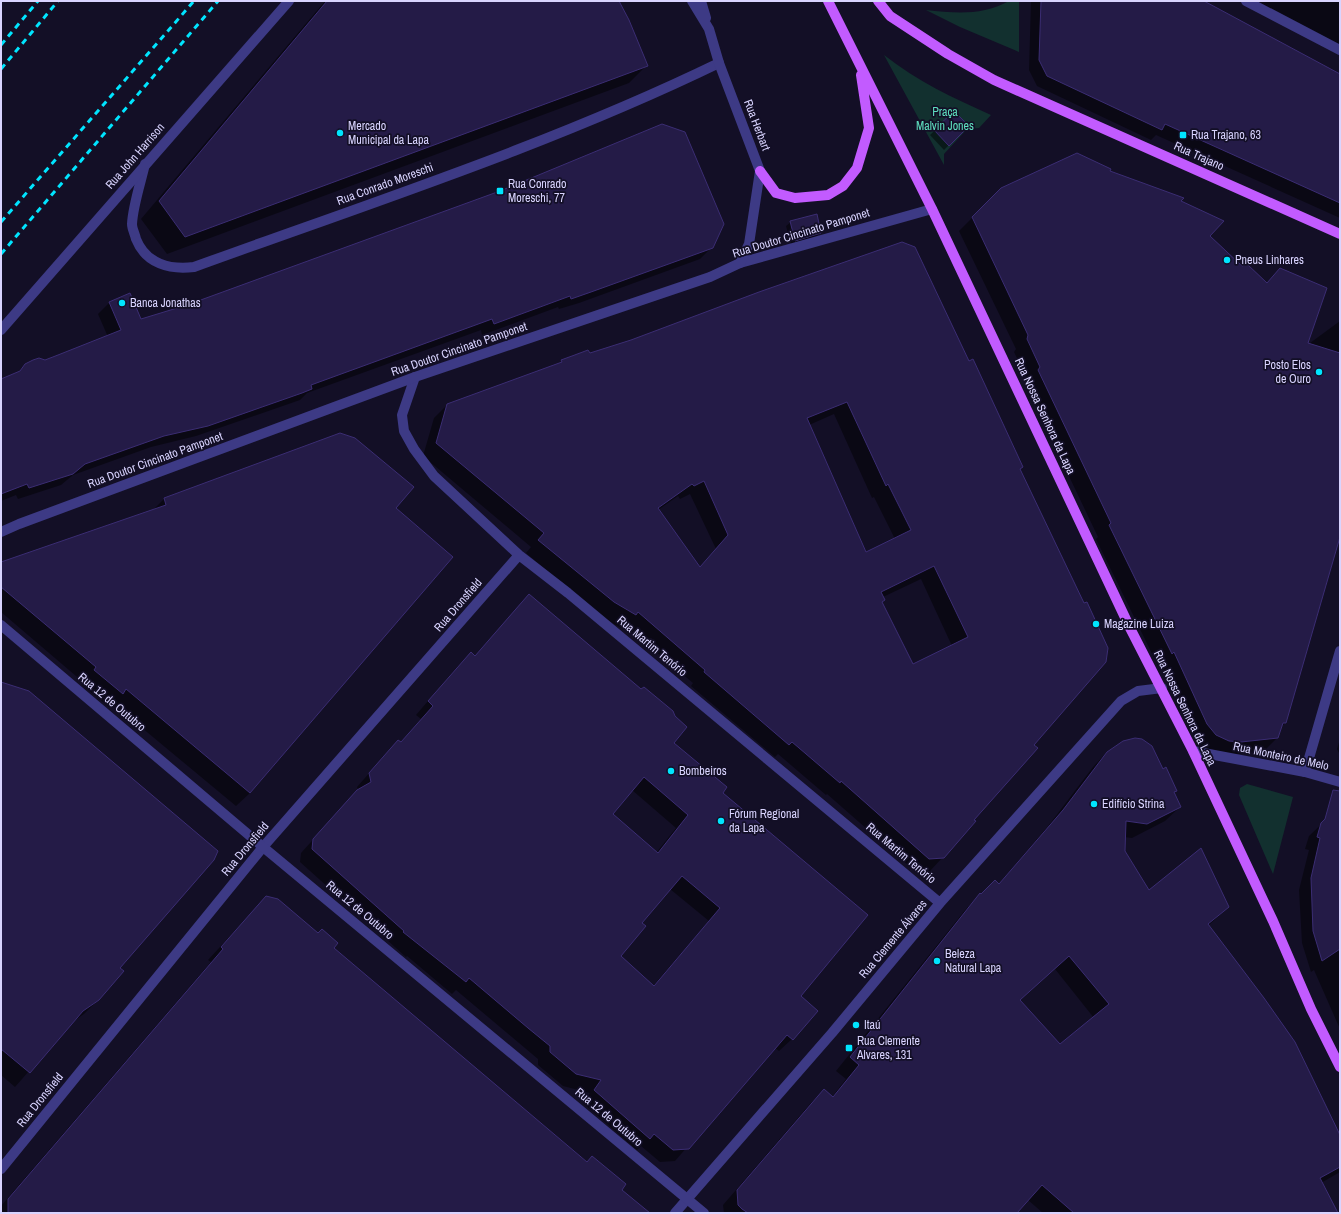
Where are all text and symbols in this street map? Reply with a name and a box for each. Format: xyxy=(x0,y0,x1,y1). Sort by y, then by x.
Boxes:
street label: Rua Herbart xyxy=(740,97,774,153)
park label: Praça Malvin Jones xyxy=(916,104,974,134)
place label: Mercado Municipal da Lapa xyxy=(348,118,429,148)
street label: Rua John Harrison xyxy=(102,120,168,192)
place label: Rua Trajano, 63 xyxy=(1191,127,1261,143)
marker: Mercado Municipal da Lapa xyxy=(335,128,345,138)
marker: Rua Trajano, 63 xyxy=(1178,130,1188,140)
street label: Rua Trajano xyxy=(1171,138,1227,174)
street label: Rua Conrado Moreschi xyxy=(334,159,436,209)
place label: Rua Conrado Moreschi, 77 xyxy=(508,176,567,206)
marker: Rua Conrado Moreschi, 77 xyxy=(495,186,505,196)
street label: Rua Doutor Cincinato Pamponet xyxy=(730,204,872,262)
place label: Pneus Linhares xyxy=(1235,252,1304,268)
marker: Pneus Linhares xyxy=(1222,255,1232,265)
place label: Banca Jonathas xyxy=(130,295,201,311)
marker: Banca Jonathas xyxy=(117,298,127,308)
street label: Rua Doutor Cincinato Pamponet xyxy=(389,318,529,380)
street label: Rua Nossa Senhora da Lapa xyxy=(1011,355,1079,477)
place label: Posto Elos de Ouro xyxy=(1264,357,1311,387)
marker: Posto Elos de Ouro xyxy=(1314,367,1324,377)
street label: Rua Doutor Cincinato Pamponet xyxy=(85,428,225,492)
street label: Rua Dronsfield xyxy=(430,575,486,635)
street label: Rua Martim Tenório xyxy=(614,612,690,680)
place label: Magazine Luiza xyxy=(1104,616,1175,632)
marker: Magazine Luiza xyxy=(1091,619,1101,629)
street label: Rua Nossa Senhora da Lapa xyxy=(1150,647,1220,769)
street label: Rua 12 de Outubro xyxy=(75,669,149,735)
street label: Rua Monteiro de Melo xyxy=(1232,738,1330,774)
place label: Bombeiros xyxy=(679,763,727,779)
marker: Bombeiros xyxy=(666,766,676,776)
place label: Edifício Strina xyxy=(1102,796,1165,812)
marker: Edifício Strina xyxy=(1089,799,1099,809)
place label: Fórum Regional da Lapa xyxy=(729,806,799,836)
marker: Fórum Regional da Lapa xyxy=(716,816,726,826)
street label: Rua Dronsfield xyxy=(218,819,272,879)
street label: Rua Martim Tenório xyxy=(863,819,939,887)
street label: Rua 12 de Outubro xyxy=(323,877,397,943)
street label: Rua Clemente Álvares xyxy=(855,896,931,982)
place label: Beleza Natural Lapa xyxy=(945,946,1002,976)
marker: Beleza Natural Lapa xyxy=(932,956,942,966)
place label: Itaú xyxy=(864,1017,880,1033)
marker: Itaú xyxy=(851,1020,861,1030)
place label: Rua Clemente Alvares, 131 xyxy=(856,1033,920,1063)
marker: Rua Clemente Alvares, 131 xyxy=(844,1043,854,1053)
street label: Rua Dronsfield xyxy=(13,1069,67,1131)
street label: Rua 12 de Outubro xyxy=(572,1084,646,1150)

